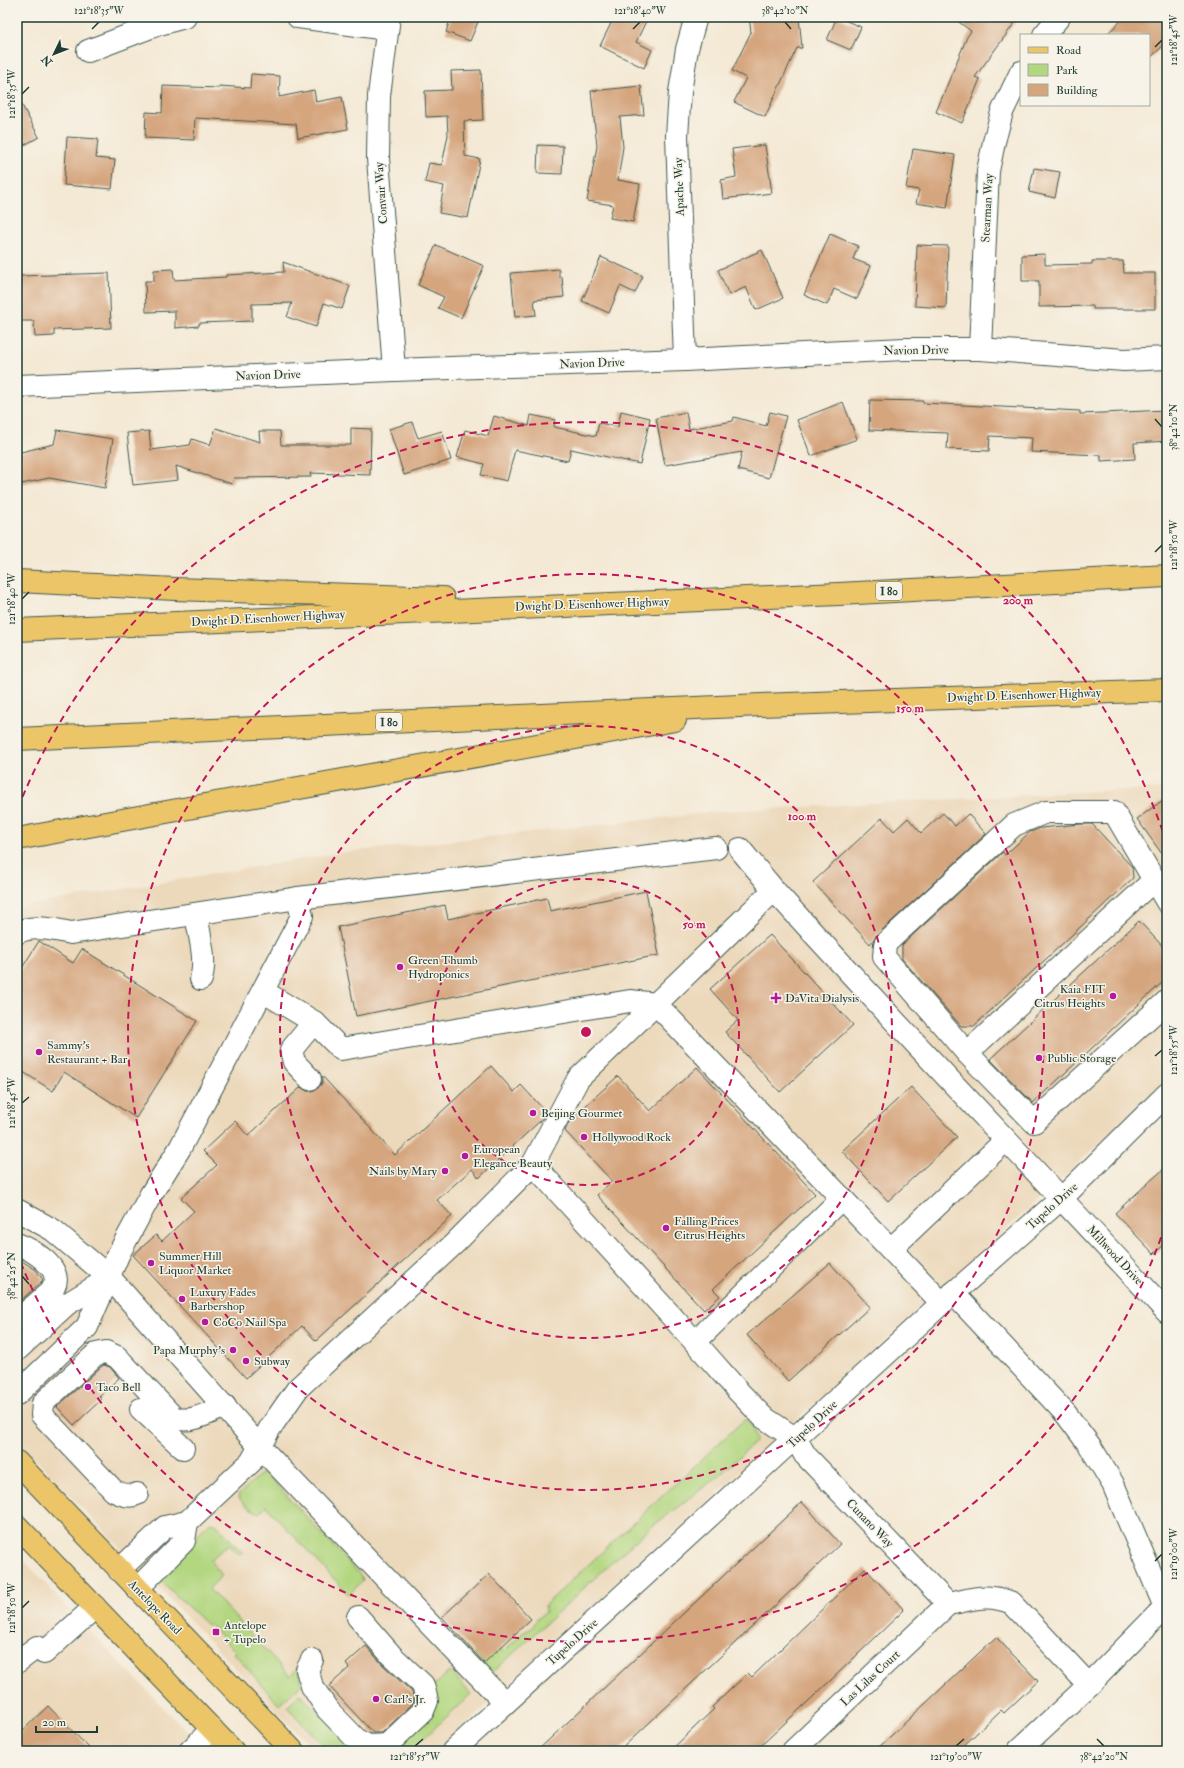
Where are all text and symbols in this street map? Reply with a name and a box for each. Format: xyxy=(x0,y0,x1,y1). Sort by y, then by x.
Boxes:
text: 121°18'35"W xyxy=(74,5,124,17)
text: 121°18'40"W xyxy=(614,5,667,17)
text: 38°42'10"N xyxy=(761,5,809,17)
text: 121°18'45"W xyxy=(1168,14,1180,65)
north arrow xyxy=(34,34,74,74)
legend xyxy=(1020,34,1150,106)
text: Road xyxy=(1056,43,1081,58)
text: N xyxy=(38,52,56,69)
text: Park xyxy=(1056,63,1078,78)
text: 121°18'35"W xyxy=(6,69,18,119)
text: Building xyxy=(1056,83,1099,98)
street label: Apache Way xyxy=(671,157,688,217)
street label: Convair Way xyxy=(372,161,391,224)
street label: Stearman Way xyxy=(978,172,997,243)
street label: Navion Drive xyxy=(883,342,949,359)
street label: Navion Drive xyxy=(559,355,625,372)
street label: Navion Drive xyxy=(235,367,301,384)
text: 38°42'10"N xyxy=(1168,403,1180,451)
text: 121°18'50"W xyxy=(1168,519,1180,570)
text: 121°18'40"W xyxy=(6,572,18,625)
road number: I 80 xyxy=(876,582,902,600)
text: 200 m xyxy=(1003,593,1034,608)
street label: Dwight D. Eisenhower Highway xyxy=(515,594,670,615)
street label: Dwight D. Eisenhower Highway xyxy=(191,607,346,630)
street label: Dwight D. Eisenhower Highway xyxy=(947,685,1102,706)
text: 150 m xyxy=(896,701,924,716)
road number: I 80 xyxy=(376,713,402,731)
text: 100 m xyxy=(788,809,817,824)
text: 50 m xyxy=(682,917,706,932)
place label: Green Thumb Hydroponics xyxy=(408,953,478,982)
marker: Green Thumb Hydroponics xyxy=(395,962,405,972)
place label: Kaia FIT Citrus Heights xyxy=(1034,982,1105,1011)
place label: DaVita Dialysis xyxy=(785,991,859,1006)
marker: Kaia FIT Citrus Heights xyxy=(1108,991,1118,1001)
marker: DaVita Dialysis xyxy=(770,992,782,1004)
text: 121°18'55"W xyxy=(1168,1024,1180,1075)
centre of rings xyxy=(579,1025,593,1039)
place label: Sammy's Restaurant + Bar xyxy=(47,1038,128,1067)
marker: Sammy's Restaurant + Bar xyxy=(34,1047,44,1057)
place label: Public Storage xyxy=(1047,1051,1116,1066)
marker: Public Storage xyxy=(1034,1053,1044,1063)
text: 121°18'45"W xyxy=(6,1077,18,1128)
place label: Beijing Gourmet xyxy=(541,1106,622,1121)
marker: Beijing Gourmet xyxy=(528,1108,538,1118)
place label: Hollywood Rock xyxy=(592,1130,671,1145)
marker: Hollywood Rock xyxy=(579,1132,589,1142)
place label: European Elegance Beauty xyxy=(473,1142,553,1171)
marker: European Elegance Beauty xyxy=(460,1151,470,1161)
place label: Nails by Mary xyxy=(369,1164,438,1179)
marker: Nails by Mary xyxy=(440,1166,450,1176)
street label: Tupelo Drive xyxy=(1024,1179,1081,1233)
place label: Falling Prices Citrus Heights xyxy=(674,1214,745,1243)
marker: Falling Prices Citrus Heights xyxy=(661,1223,671,1233)
street label: Millwood Drive xyxy=(1083,1223,1146,1288)
place label: Summer Hill Liquor Market xyxy=(159,1249,232,1278)
text: 38°42'25"N xyxy=(6,1252,18,1300)
marker: Summer Hill Liquor Market xyxy=(146,1258,156,1268)
place label: Luxury Fades Barbershop xyxy=(190,1285,256,1314)
marker: Luxury Fades Barbershop xyxy=(177,1294,187,1304)
place label: CoCo Nail Spa xyxy=(213,1315,288,1330)
marker: CoCo Nail Spa xyxy=(200,1317,210,1327)
place label: Papa Murphy's xyxy=(153,1343,225,1358)
marker: Papa Murphy's xyxy=(228,1345,238,1355)
place label: Subway xyxy=(254,1354,291,1369)
marker: Subway xyxy=(241,1356,251,1366)
place label: Taco Bell xyxy=(96,1380,141,1395)
marker: Taco Bell xyxy=(83,1382,93,1392)
street label: Tupelo Drive xyxy=(784,1397,841,1452)
street label: Cunano Way xyxy=(843,1496,897,1551)
text: 121°19'00"W xyxy=(1168,1527,1180,1580)
street label: Antelope Road xyxy=(124,1576,184,1638)
text: 121°18'50"W xyxy=(6,1582,18,1633)
street label: Tupelo Drive xyxy=(544,1615,601,1669)
place label: Antelope + Tupelo xyxy=(223,1618,267,1647)
marker: Antelope + Tupelo xyxy=(211,1627,221,1637)
street label: Las Lilas Court xyxy=(837,1647,903,1710)
place label: Carl's Jr. xyxy=(384,1692,426,1707)
marker: Carl's Jr. xyxy=(371,1694,381,1704)
scale bar xyxy=(36,1708,97,1734)
text: 20 m xyxy=(42,1715,67,1730)
text: 121°18'55"W xyxy=(390,1751,441,1763)
text: 121°19'00"W xyxy=(930,1751,983,1763)
text: 38°42'20"N xyxy=(1080,1751,1128,1763)

